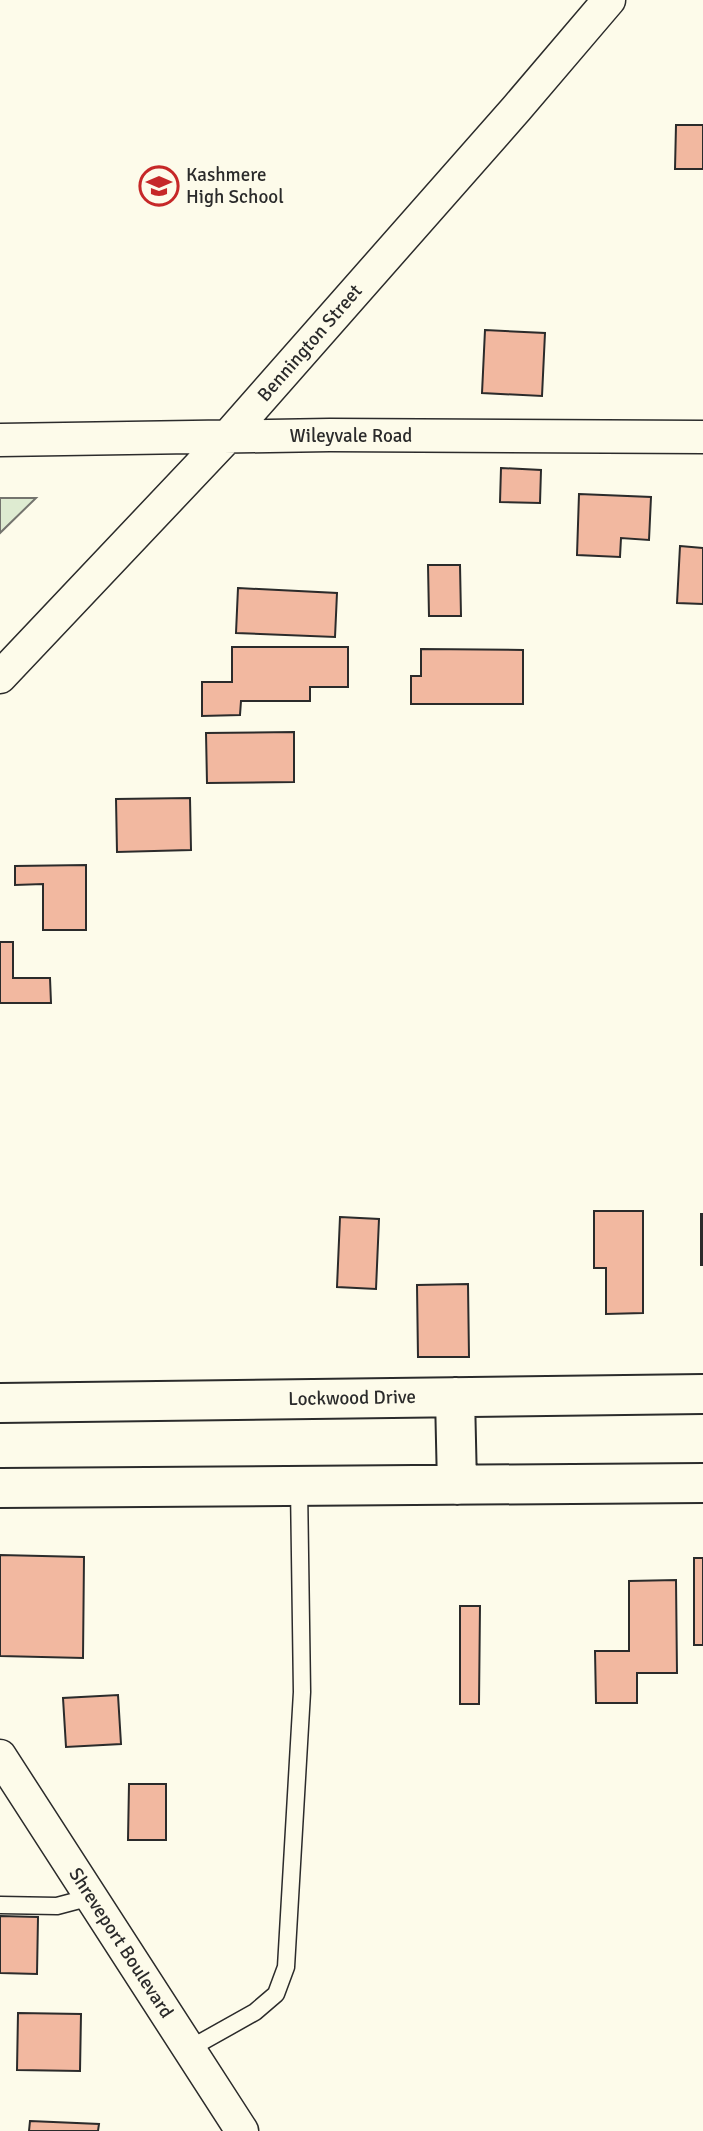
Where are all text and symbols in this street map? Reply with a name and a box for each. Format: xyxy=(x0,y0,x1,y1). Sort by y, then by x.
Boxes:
place label: Kashmere High School xyxy=(186,163,284,209)
school or university icon: Kashmere High School xyxy=(138,165,180,207)
street label: Bennington Street xyxy=(252,279,368,407)
street label: Wileyvale Road xyxy=(290,424,412,448)
street label: Lockwood Drive xyxy=(288,1385,416,1411)
street label: Shreveport Boulevard xyxy=(63,1863,179,2023)

